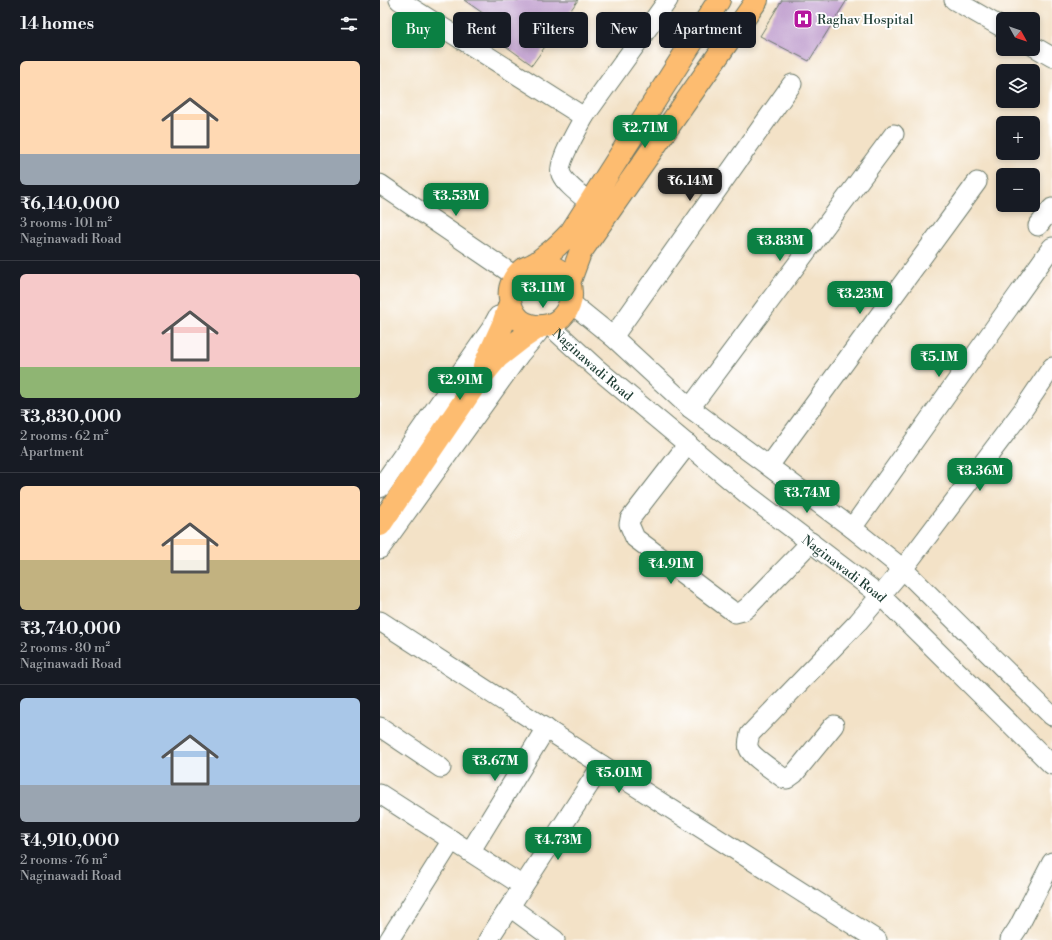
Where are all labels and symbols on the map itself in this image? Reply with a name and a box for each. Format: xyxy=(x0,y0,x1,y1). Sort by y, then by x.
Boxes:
hospital icon: Raghav Hospital xyxy=(792,8,814,30)
place label: Raghav Hospital xyxy=(817,12,913,28)
north arrow xyxy=(996,12,1040,56)
pin: ₹2.71M xyxy=(612,115,678,149)
pin: ₹6.14M xyxy=(657,168,723,202)
pin: ₹3.53M xyxy=(423,183,489,217)
pin: ₹3.83M xyxy=(747,228,813,262)
pin: ₹3.11M xyxy=(510,275,576,309)
pin: ₹3.23M xyxy=(827,281,893,315)
street label: Naginawadi Road xyxy=(549,325,636,405)
pin: ₹5.1M xyxy=(911,344,967,378)
pin: ₹2.91M xyxy=(427,367,493,401)
pin: ₹3.36M xyxy=(947,458,1013,492)
pin: ₹3.74M xyxy=(774,480,840,514)
street label: Naginawadi Road xyxy=(799,532,890,606)
pin: ₹4.91M xyxy=(638,551,704,585)
pin: ₹3.67M xyxy=(462,748,528,782)
pin: ₹5.01M xyxy=(586,760,652,794)
pin: ₹4.73M xyxy=(525,827,591,861)

